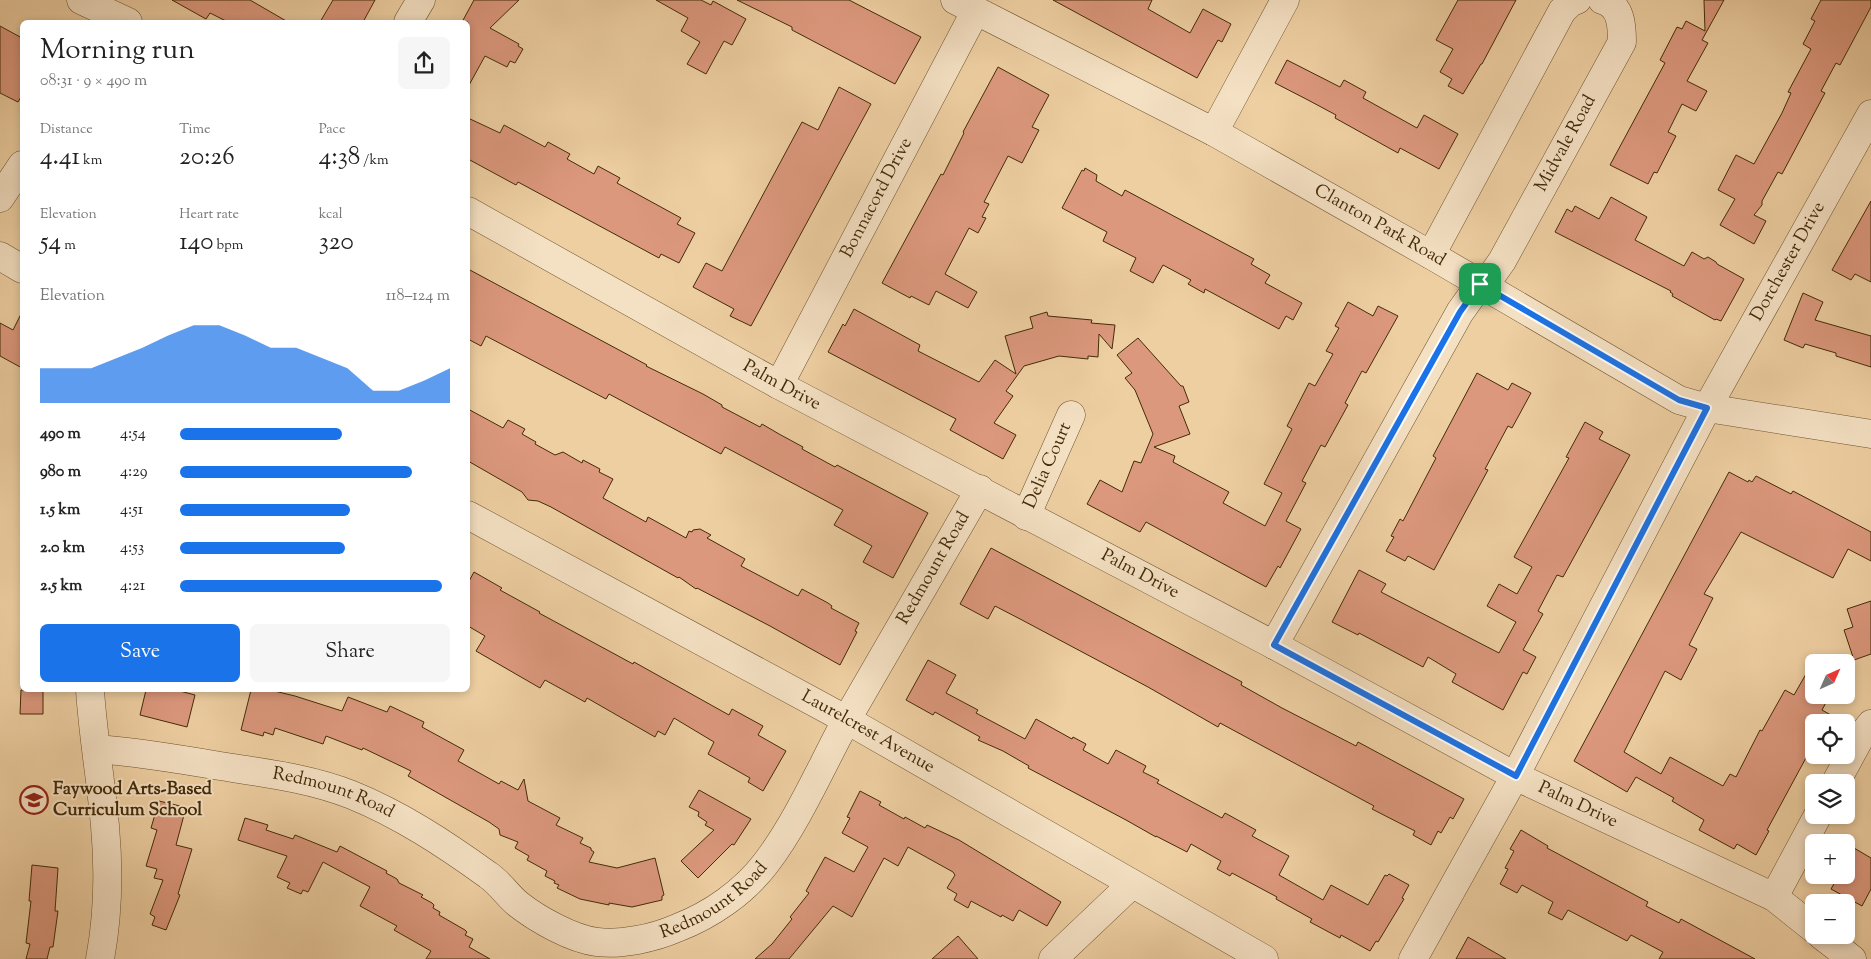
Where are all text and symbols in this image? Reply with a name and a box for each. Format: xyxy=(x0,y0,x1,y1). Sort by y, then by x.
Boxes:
text: Morning run xyxy=(40,31,195,71)
button: share xyxy=(398,37,450,89)
text: 08:31 · 9 × 490 m xyxy=(40,70,147,93)
street label: Midvale Road xyxy=(1529,91,1603,197)
text: Distance xyxy=(40,120,93,140)
text: Time xyxy=(179,120,210,140)
text: Pace xyxy=(319,120,345,140)
street label: Bonnacord Drive xyxy=(835,133,920,263)
text: 4.41 xyxy=(40,140,80,176)
text: 20:26 xyxy=(179,140,235,176)
text: 4:38 xyxy=(319,140,360,176)
text: km xyxy=(80,151,102,171)
text: /km xyxy=(360,151,389,171)
street label: Clanton Park Road xyxy=(1309,178,1450,274)
street label: Dorchester Drive xyxy=(1745,197,1832,326)
text: Elevation xyxy=(40,205,97,225)
text: Heart rate xyxy=(179,205,239,225)
text: kcal xyxy=(319,205,343,225)
text: 54 xyxy=(40,225,61,261)
text: 140 xyxy=(179,225,213,261)
text: 320 xyxy=(319,225,354,261)
text: m xyxy=(61,236,76,256)
text: bpm xyxy=(213,236,243,256)
pin xyxy=(1459,263,1501,305)
icon: arrive xyxy=(1466,270,1494,298)
text: Elevation xyxy=(40,285,105,308)
text: 118–124 m xyxy=(386,285,450,308)
street label: Palm Drive xyxy=(738,354,825,418)
street label: Delia Court xyxy=(1018,418,1079,513)
text: 490 m xyxy=(40,423,81,446)
text: 4:54 xyxy=(120,423,146,446)
text: 980 m xyxy=(40,461,81,484)
text: 4:29 xyxy=(120,461,148,484)
text: 1.5 km xyxy=(40,499,80,522)
text: 4:51 xyxy=(120,499,143,522)
street label: Redmount Road xyxy=(891,507,977,630)
text: 2.0 km xyxy=(40,537,85,560)
text: 4:53 xyxy=(120,537,144,560)
street label: Palm Drive xyxy=(1096,543,1184,606)
text: 2.5 km xyxy=(40,575,82,598)
text: 4:21 xyxy=(120,575,145,598)
button: Save xyxy=(40,624,240,682)
button: Share xyxy=(250,624,450,682)
north arrow xyxy=(1805,654,1855,704)
map controls xyxy=(1805,654,1855,944)
street label: Laurelcrest Avenue xyxy=(796,684,939,780)
button: locate xyxy=(1805,714,1855,764)
street label: Redmount Road xyxy=(270,761,398,826)
button: layers xyxy=(1805,774,1855,824)
street label: Palm Drive xyxy=(1534,775,1622,835)
place label: Faywood Arts-Based Curriculum School xyxy=(53,777,213,824)
school or university icon: Faywood Arts-Based Curriculum School xyxy=(19,785,49,815)
button: + xyxy=(1805,834,1855,884)
street label: Redmount Road xyxy=(656,856,775,946)
button: − xyxy=(1805,894,1855,944)

